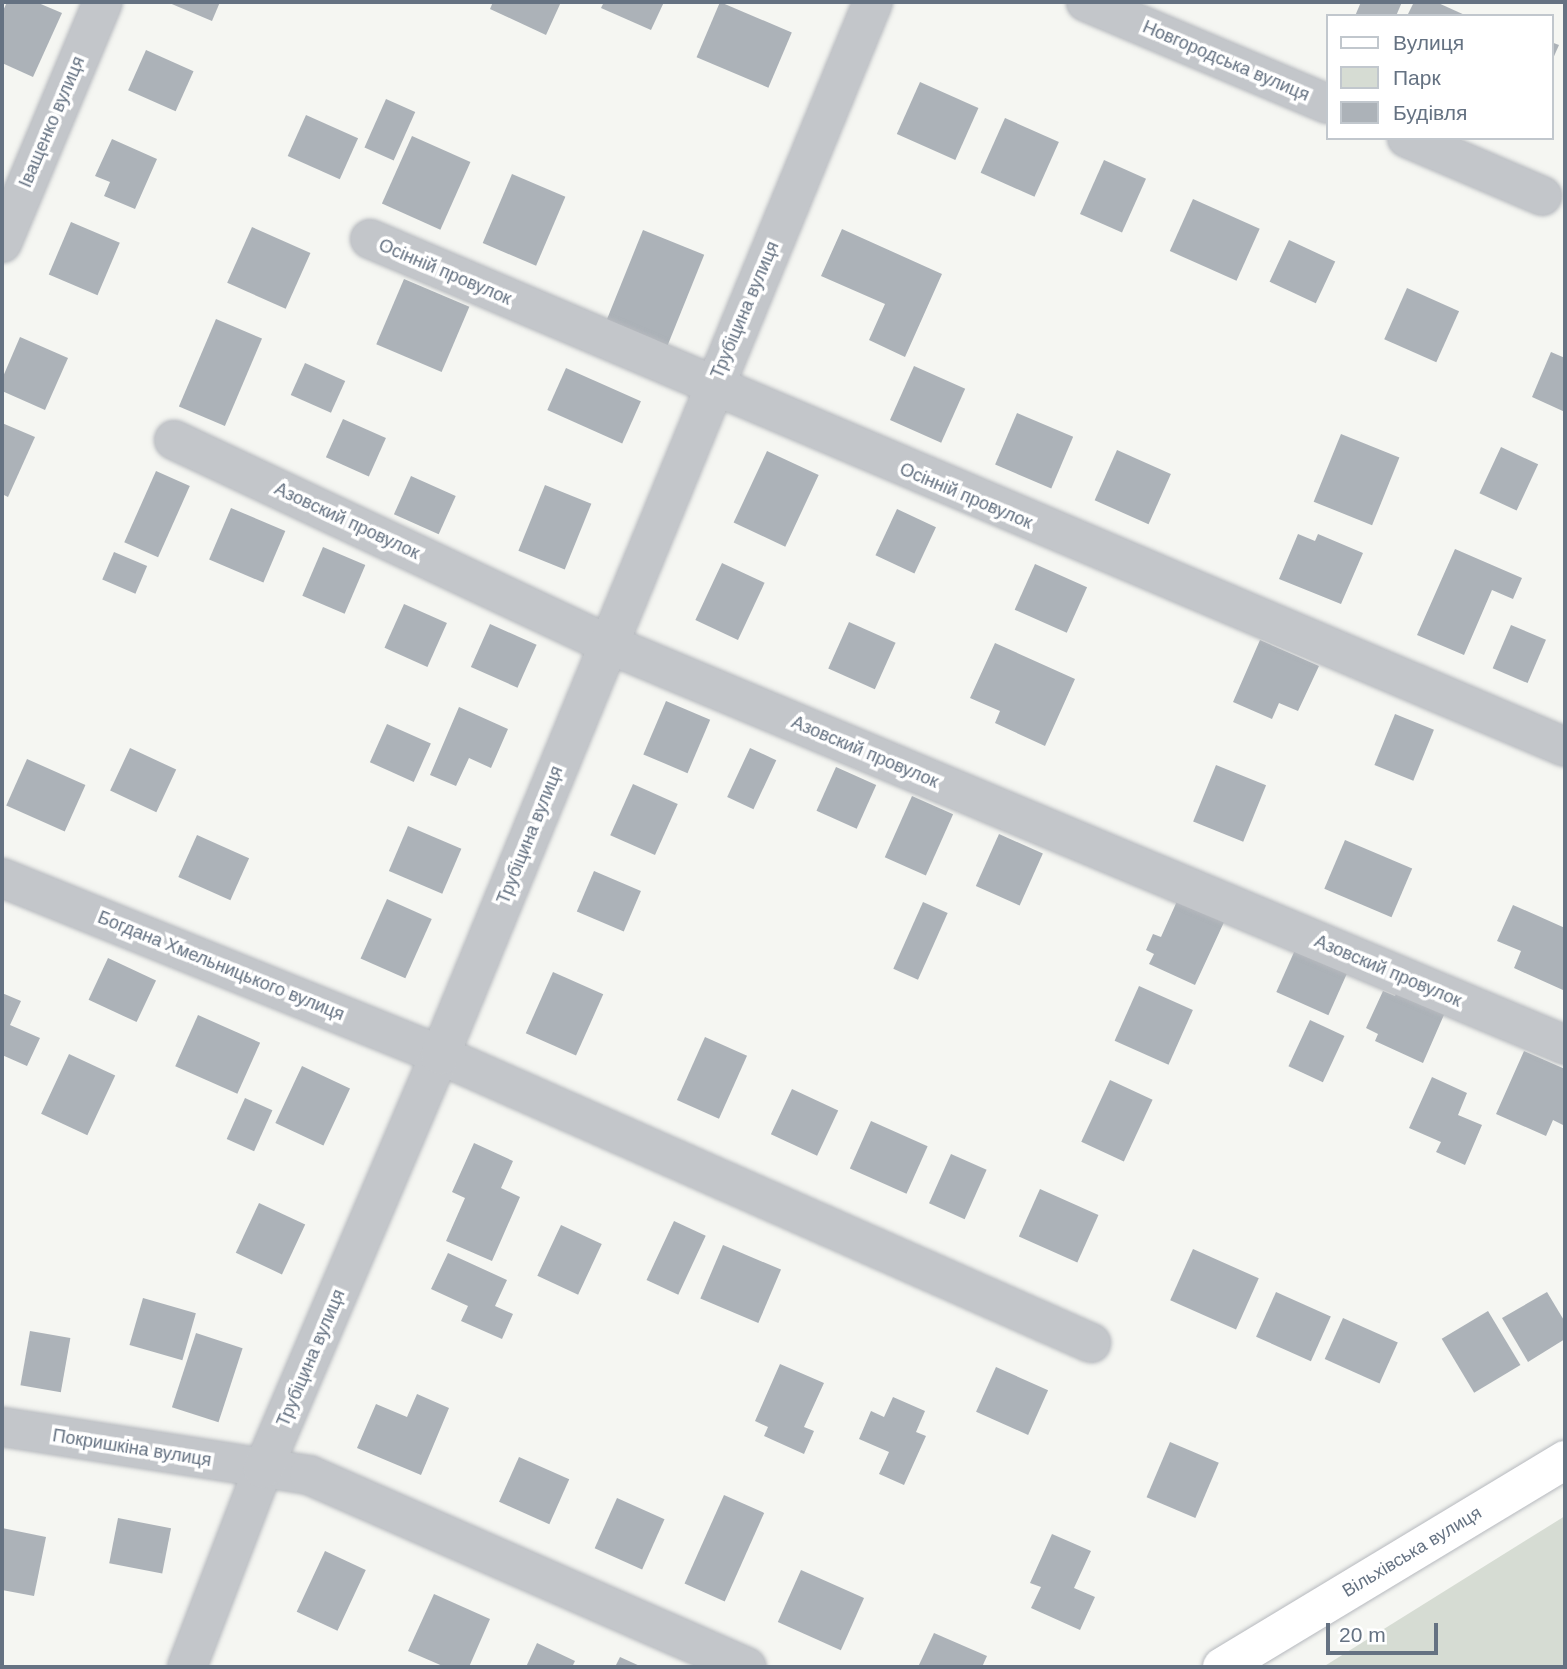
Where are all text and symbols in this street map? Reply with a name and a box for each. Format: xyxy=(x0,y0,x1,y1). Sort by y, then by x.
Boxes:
legend xyxy=(1326,14,1553,140)
street label: Новгородська вулиця xyxy=(1139,16,1313,106)
text: Вулиця xyxy=(1393,31,1464,54)
street label: Іващенко вулиця xyxy=(15,53,89,191)
text: Парк xyxy=(1393,66,1441,89)
text: Будівля xyxy=(1393,101,1467,124)
street label: Осінній провулок xyxy=(375,234,515,310)
street label: Трубіцина вулиця xyxy=(706,238,784,382)
street label: Осінній провулок xyxy=(896,458,1036,534)
street label: Азовский провулок xyxy=(271,478,423,564)
street label: Азовский провулок xyxy=(788,711,942,793)
street label: Трубіцина вулиця xyxy=(492,763,568,907)
street label: Богдана Хмельницького вулиця xyxy=(95,907,347,1025)
street label: Азовский провулок xyxy=(1311,930,1465,1012)
street label: Трубіцина вулиця xyxy=(272,1286,350,1430)
street label: Покришкіна вулиця xyxy=(51,1425,213,1471)
street label: Вільхівська вулиця xyxy=(1339,1502,1485,1602)
scale bar xyxy=(1329,1610,1441,1654)
text: 20 m xyxy=(1339,1623,1386,1646)

